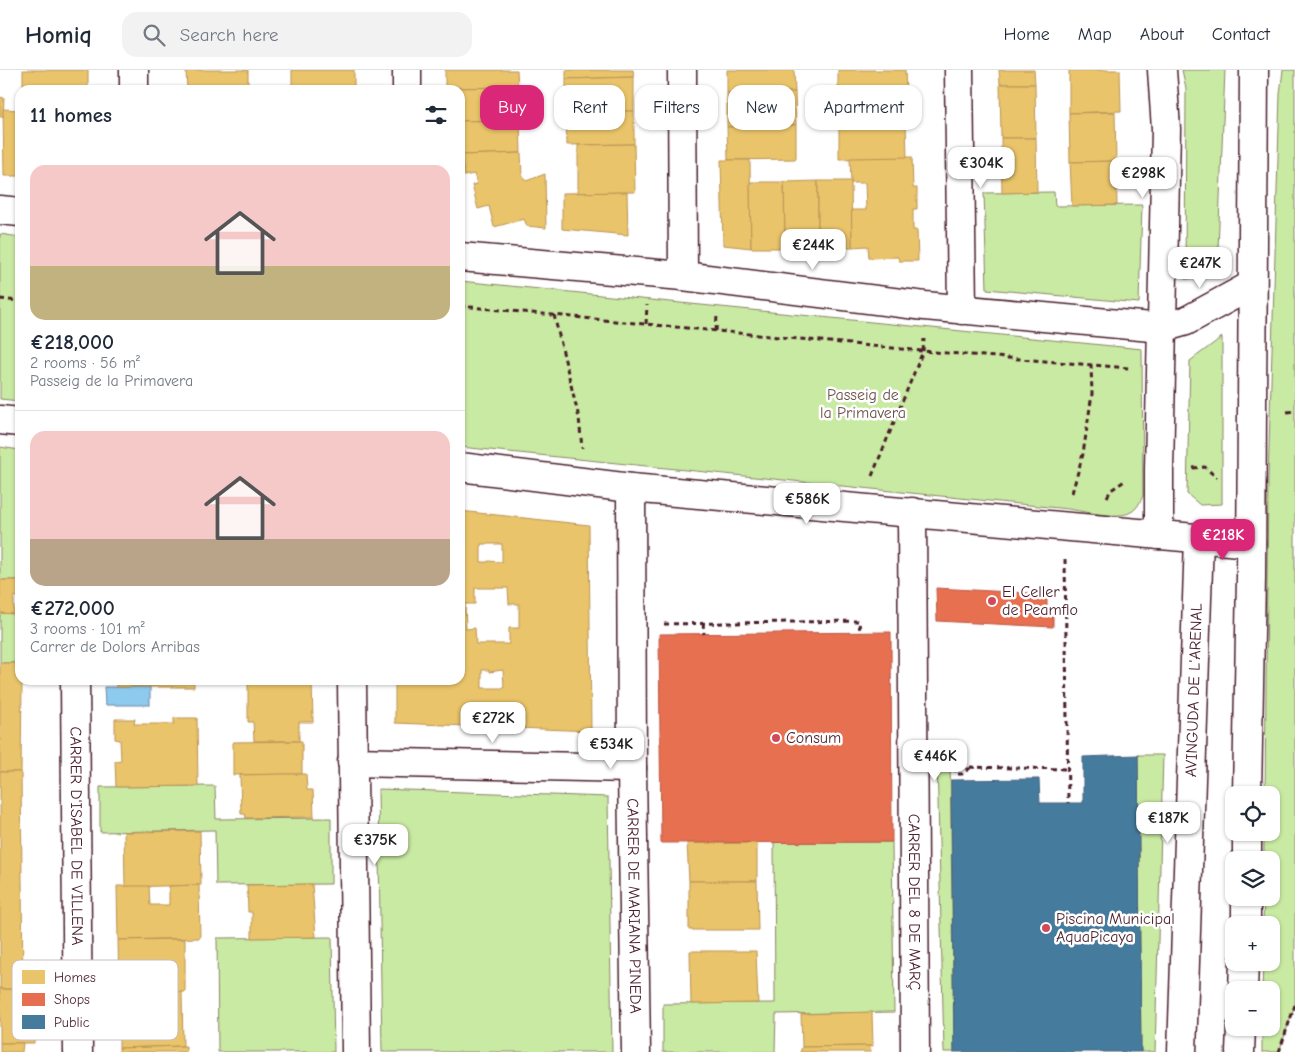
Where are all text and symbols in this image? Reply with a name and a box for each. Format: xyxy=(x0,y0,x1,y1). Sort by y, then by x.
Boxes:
search box xyxy=(122,12,472,57)
text: Homiq xyxy=(25,21,92,49)
icon: search xyxy=(140,21,168,49)
text: Search here xyxy=(180,24,279,46)
text: Home xyxy=(1003,24,1050,45)
text: Map xyxy=(1078,24,1112,45)
text: About xyxy=(1140,24,1184,45)
text: Contact xyxy=(1212,24,1270,45)
chip: Buy xyxy=(480,85,544,130)
chip: Rent xyxy=(554,85,625,130)
chip: Filters xyxy=(635,85,718,130)
chip: New xyxy=(728,85,795,130)
chip: Apartment xyxy=(805,85,922,130)
icon: filters xyxy=(422,101,450,129)
text: 11 homes xyxy=(30,103,112,127)
pin: €304K xyxy=(946,146,1016,189)
text: €304K xyxy=(959,154,1003,172)
pin: €298K xyxy=(1108,156,1178,199)
text: €298K xyxy=(1121,164,1165,182)
icon: home xyxy=(195,198,285,288)
pin: €244K xyxy=(778,228,848,271)
text: €244K xyxy=(792,236,834,254)
pin: €247K xyxy=(1165,246,1235,289)
text: €247K xyxy=(1179,254,1221,272)
text: €218,000 xyxy=(30,330,114,354)
text: 2 rooms · 56 m² xyxy=(30,354,140,372)
text: Passeig de la Primavera xyxy=(30,372,193,390)
park label: Passeig de la Primavera xyxy=(820,386,906,422)
icon: home xyxy=(195,463,285,553)
pin: €586K xyxy=(772,482,842,525)
text: €586K xyxy=(784,490,830,508)
pin: €218K xyxy=(1188,518,1258,561)
text: €218K xyxy=(1202,526,1244,544)
place label: El Celler de Peamflo xyxy=(1002,583,1078,619)
marker: El Celler de Peamflo xyxy=(986,595,998,607)
text: €272,000 xyxy=(30,596,115,620)
street label: AVINGUDA DE L'ARENAL xyxy=(1182,603,1206,777)
text: 3 rooms · 101 m² xyxy=(30,620,145,638)
text: Carrer de Dolors Arribas xyxy=(30,638,200,656)
pin: €272K xyxy=(458,702,528,744)
text: €272K xyxy=(471,709,515,727)
street label: CARRER D'ISABEL DE VILLENA xyxy=(66,727,86,945)
pin: €534K xyxy=(576,728,646,770)
place label: Consum xyxy=(786,729,841,747)
marker: Consum xyxy=(770,732,782,744)
text: €534K xyxy=(589,735,633,753)
pin: €446K xyxy=(900,740,970,782)
text: €446K xyxy=(913,747,957,765)
map controls xyxy=(1225,786,1280,1036)
button: locate xyxy=(1225,786,1280,841)
street label: CARRER DE MARIANA PINEDA xyxy=(623,798,644,1014)
pin: €187K xyxy=(1133,802,1203,844)
text: €187K xyxy=(1147,809,1189,827)
street label: CARRER DEL 8 DE MARÇ xyxy=(905,814,924,991)
pin: €375K xyxy=(340,824,410,866)
text: €375K xyxy=(353,831,397,849)
button: layers xyxy=(1225,851,1280,906)
place label: Piscina Municipal AquaPicaya xyxy=(1056,910,1175,946)
button: + xyxy=(1225,916,1280,971)
marker: Piscina Municipal AquaPicaya xyxy=(1040,922,1052,934)
legend xyxy=(12,960,178,1040)
text: Homes xyxy=(54,969,96,986)
button: − xyxy=(1225,981,1280,1036)
text: Shops xyxy=(54,991,90,1008)
text: Public xyxy=(54,1014,90,1031)

